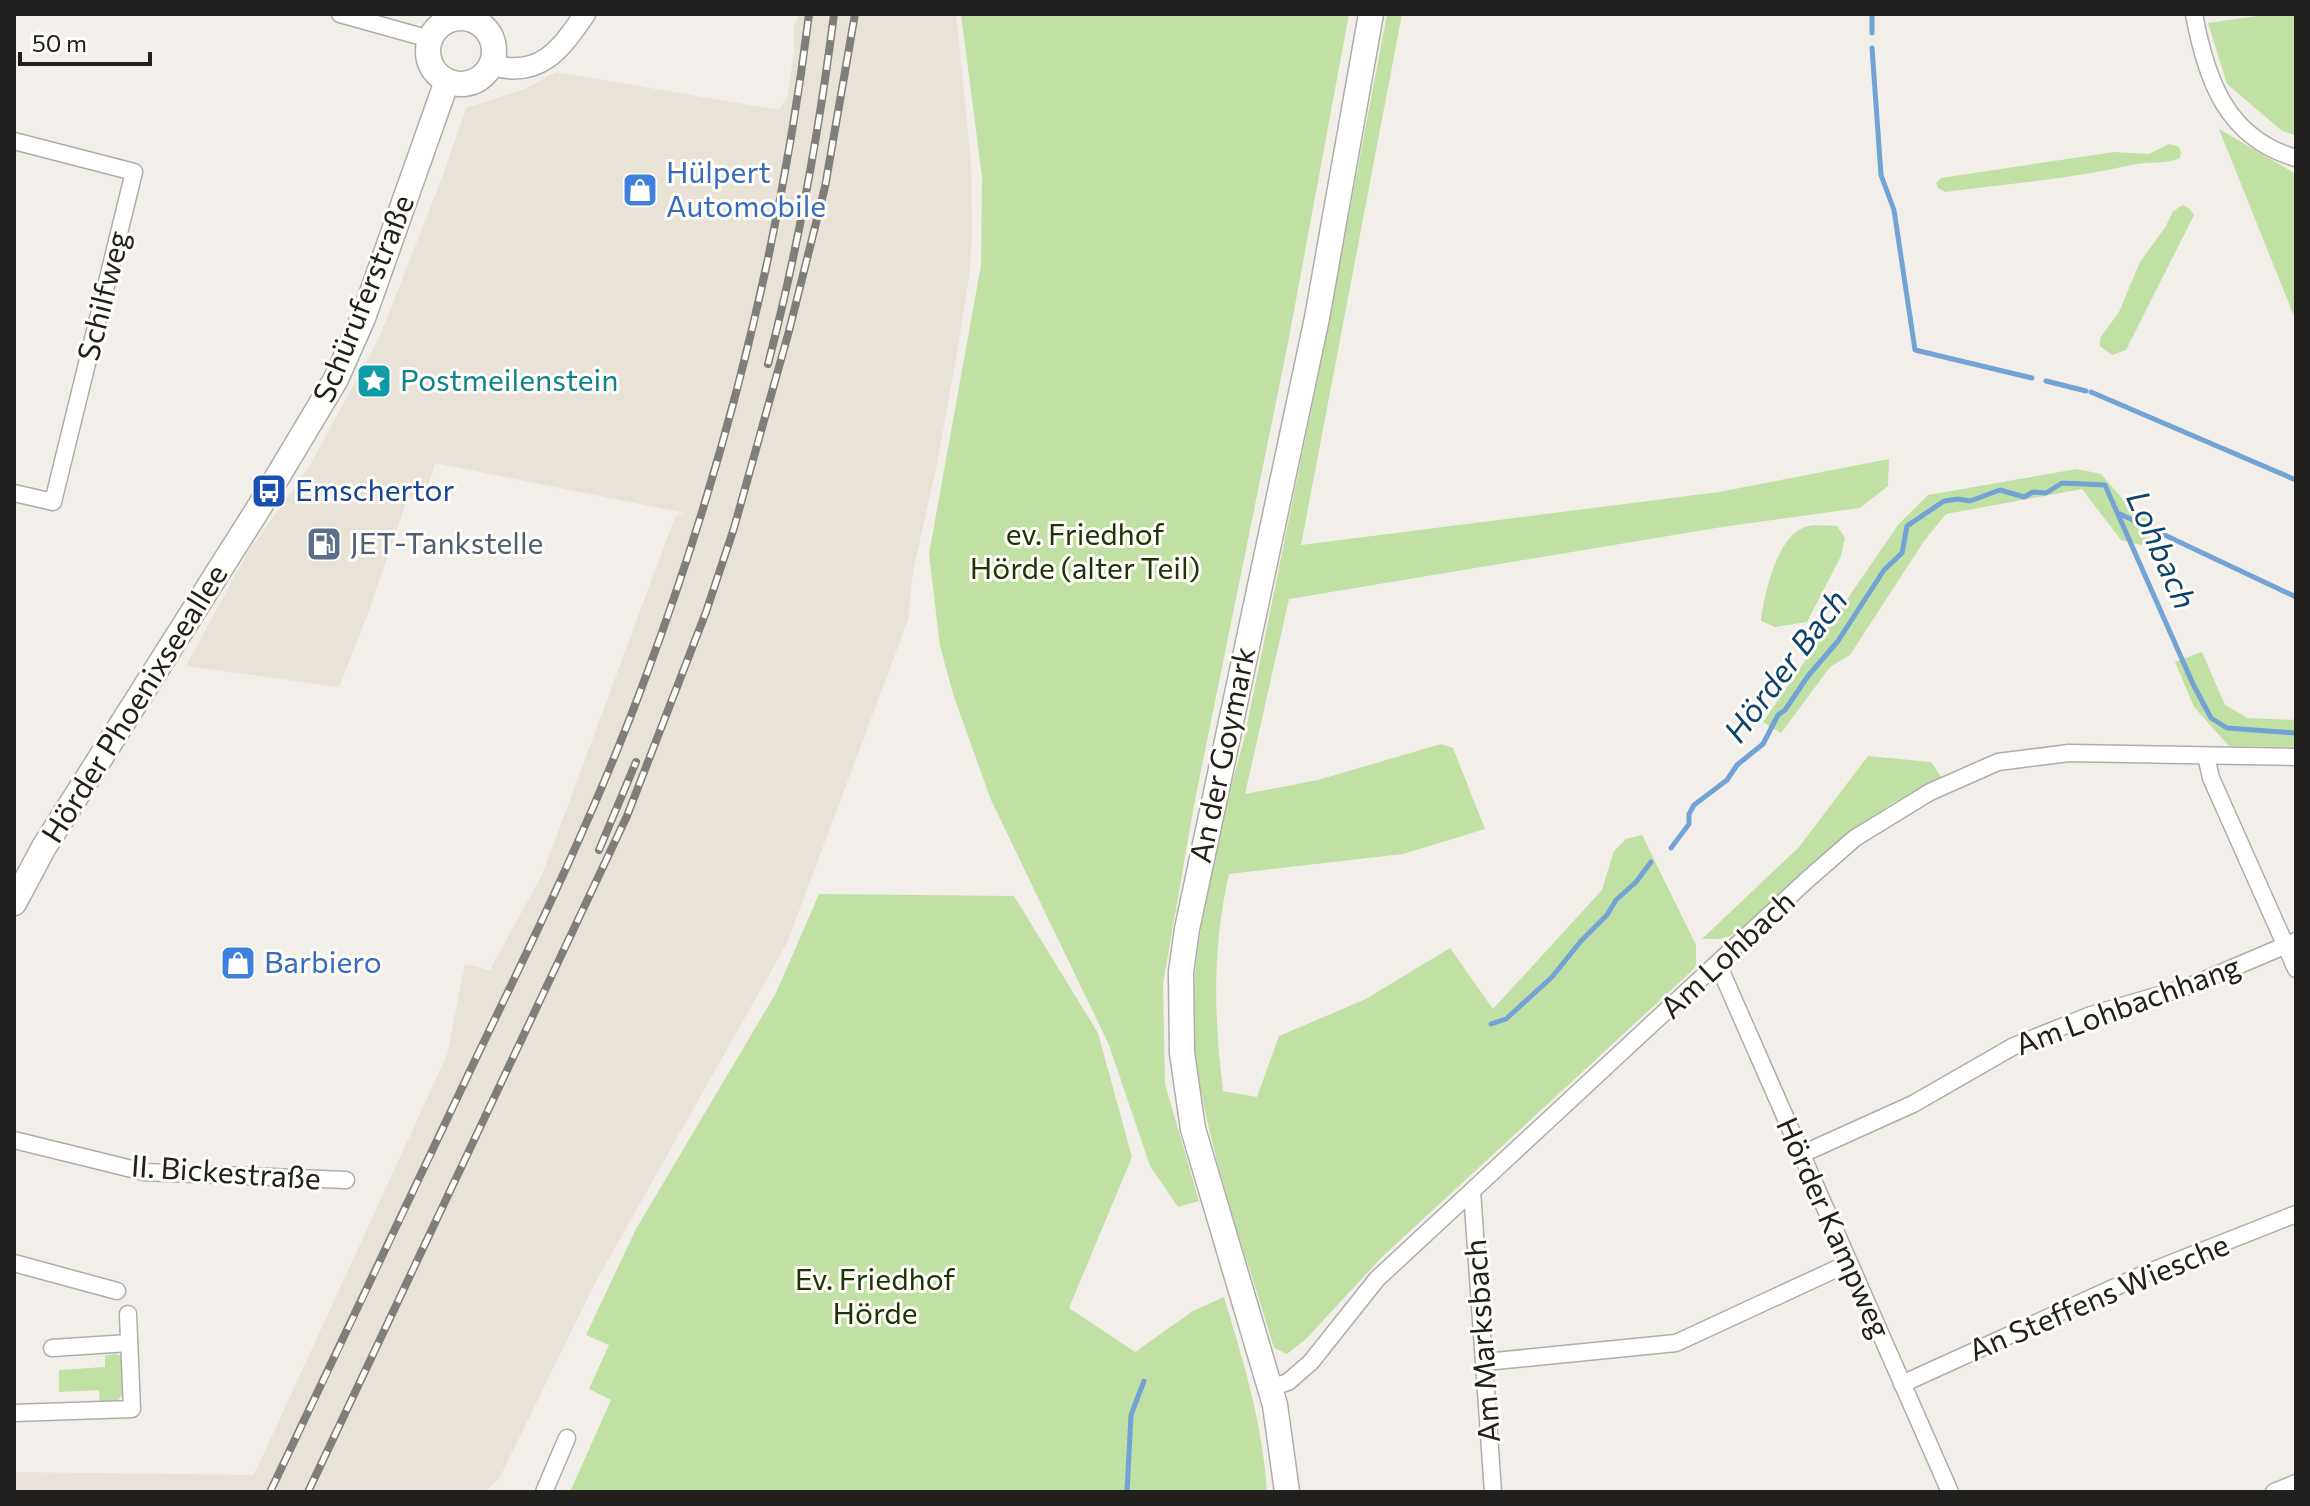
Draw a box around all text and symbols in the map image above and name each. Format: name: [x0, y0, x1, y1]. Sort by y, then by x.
scale bar: [20, 16, 150, 66]
text: 50 m: [32, 28, 87, 57]
place label: Hülpert Automobile: [666, 152, 826, 223]
shop icon: Hülpert Automobile: [621, 171, 659, 209]
street label: Schüruferstraße: [303, 189, 420, 407]
street label: Schilfweg: [68, 227, 136, 364]
place label: Postmeilenstein: [400, 360, 619, 397]
place icon: Postmeilenstein: [355, 362, 393, 400]
place label: Emschertor: [295, 470, 454, 507]
bus stop icon: Emschertor: [250, 472, 288, 510]
water label: Lohbach: [2119, 484, 2207, 615]
park label: ev. Friedhof Hörde (alter Teil): [970, 514, 1200, 585]
place label: JET-Tankstelle: [350, 523, 543, 560]
fuel station icon: JET-Tankstelle: [305, 525, 343, 563]
street label: Hörder Phoenixseeallee: [32, 557, 234, 849]
water label: Hörder Bach: [1714, 580, 1855, 749]
street label: An der Goymark: [1180, 643, 1261, 866]
street label: Am Lohbach: [1651, 882, 1801, 1025]
place label: Barbiero: [264, 942, 382, 979]
shop icon: Barbiero: [219, 944, 257, 982]
street label: Am Lohbachhang: [2010, 946, 2245, 1062]
street label: Hörder Kampweg: [1770, 1111, 1901, 1343]
street label: II. Bickestraße: [130, 1145, 322, 1196]
street label: An Steffens Wiesche: [1962, 1224, 2234, 1367]
street label: Am Marksbach: [1455, 1238, 1506, 1444]
park label: Ev. Friedhof Hörde: [795, 1259, 955, 1330]

